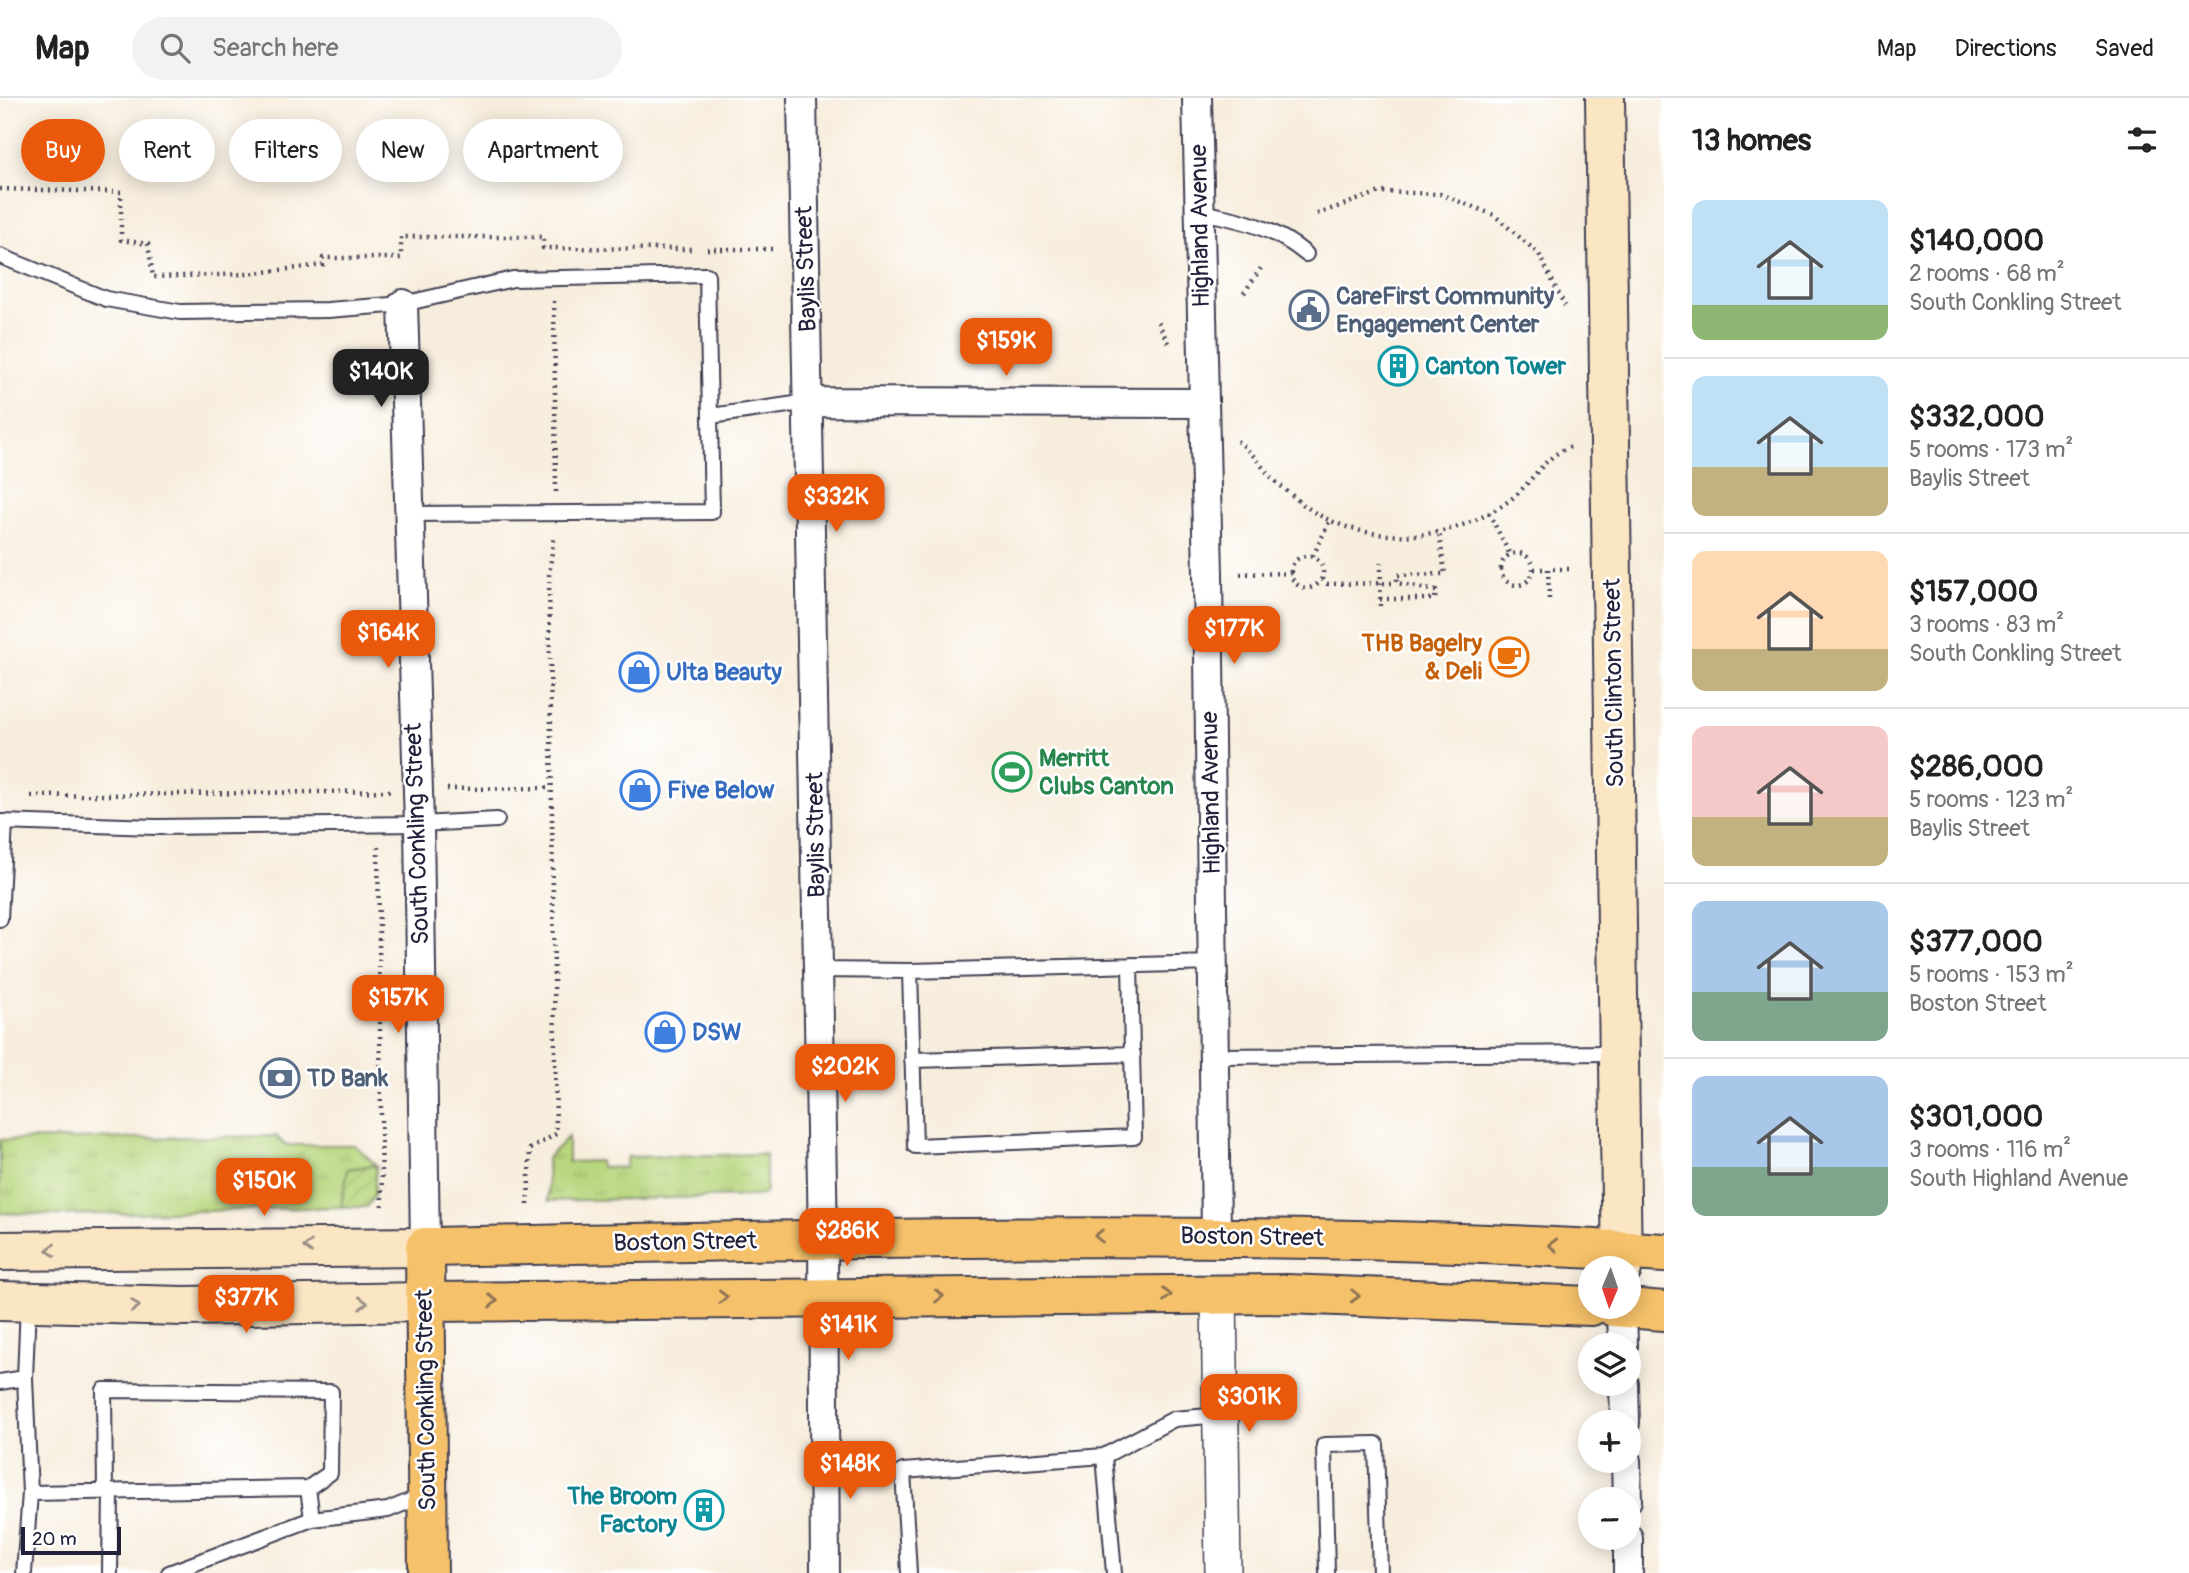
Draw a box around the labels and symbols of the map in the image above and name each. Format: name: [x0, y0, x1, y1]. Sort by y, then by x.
street label: Highland Avenue: [1184, 144, 1216, 308]
street label: Baylis Street: [789, 205, 823, 332]
place label: CareFirst Community Engagement Center: [1336, 282, 1555, 339]
public building icon: CareFirst Community Engagement Center: [1288, 289, 1330, 331]
pin: $159K: [957, 318, 1055, 378]
building icon: Canton Tower: [1377, 345, 1419, 387]
pin: $140K: [332, 350, 430, 409]
place label: Canton Tower: [1425, 352, 1567, 381]
pin: $332K: [787, 474, 885, 534]
street label: South Clinton Street: [1598, 578, 1630, 788]
pin: $177K: [1185, 606, 1283, 666]
pin: $164K: [339, 610, 437, 670]
place label: THB Bagelry & Deli: [1361, 629, 1483, 686]
cafe icon: THB Bagelry & Deli: [1488, 636, 1530, 678]
shop icon: Ulta Beauty: [618, 651, 660, 693]
place label: Ulta Beauty: [666, 658, 782, 687]
street label: Highland Avenue: [1195, 711, 1227, 875]
street label: South Conkling Street: [399, 722, 435, 945]
place label: Merritt Clubs Canton: [1039, 744, 1174, 801]
sports icon: Merritt Clubs Canton: [991, 751, 1033, 793]
shop icon: Five Below: [619, 769, 661, 811]
street label: Baylis Street: [800, 771, 832, 898]
place label: Five Below: [667, 776, 775, 805]
pin: $157K: [349, 976, 447, 1035]
shop icon: DSW: [644, 1011, 686, 1053]
place label: DSW: [692, 1018, 742, 1047]
pin: $202K: [796, 1044, 894, 1104]
bank icon: TD Bank: [259, 1057, 301, 1099]
place label: TD Bank: [306, 1064, 389, 1093]
pin: $150K: [215, 1158, 313, 1218]
pin: $286K: [798, 1208, 896, 1268]
street label: Boston Street: [1180, 1221, 1324, 1253]
street label: Boston Street: [613, 1226, 757, 1258]
one-way arrow: [1093, 1228, 1104, 1244]
one-way arrow: [1548, 1238, 1559, 1253]
one-way arrow: [302, 1239, 313, 1254]
one-way arrow: [46, 1242, 56, 1258]
north arrow: [1578, 1256, 1642, 1320]
pin: $377K: [197, 1276, 295, 1335]
one-way arrow: [1162, 1287, 1173, 1303]
one-way arrow: [935, 1288, 945, 1304]
street label: South Conkling Street: [410, 1289, 442, 1511]
one-way arrow: [719, 1289, 729, 1305]
one-way arrow: [1350, 1289, 1361, 1304]
one-way arrow: [488, 1293, 499, 1309]
one-way arrow: [357, 1296, 368, 1311]
one-way arrow: [130, 1298, 141, 1313]
pin: $141K: [799, 1302, 897, 1362]
pin: $301K: [1200, 1374, 1298, 1434]
pin: $148K: [801, 1442, 899, 1501]
place label: The Broom Factory: [566, 1482, 678, 1539]
building icon: The Broom Factory: [683, 1489, 725, 1531]
scale bar: [21, 1524, 121, 1556]

